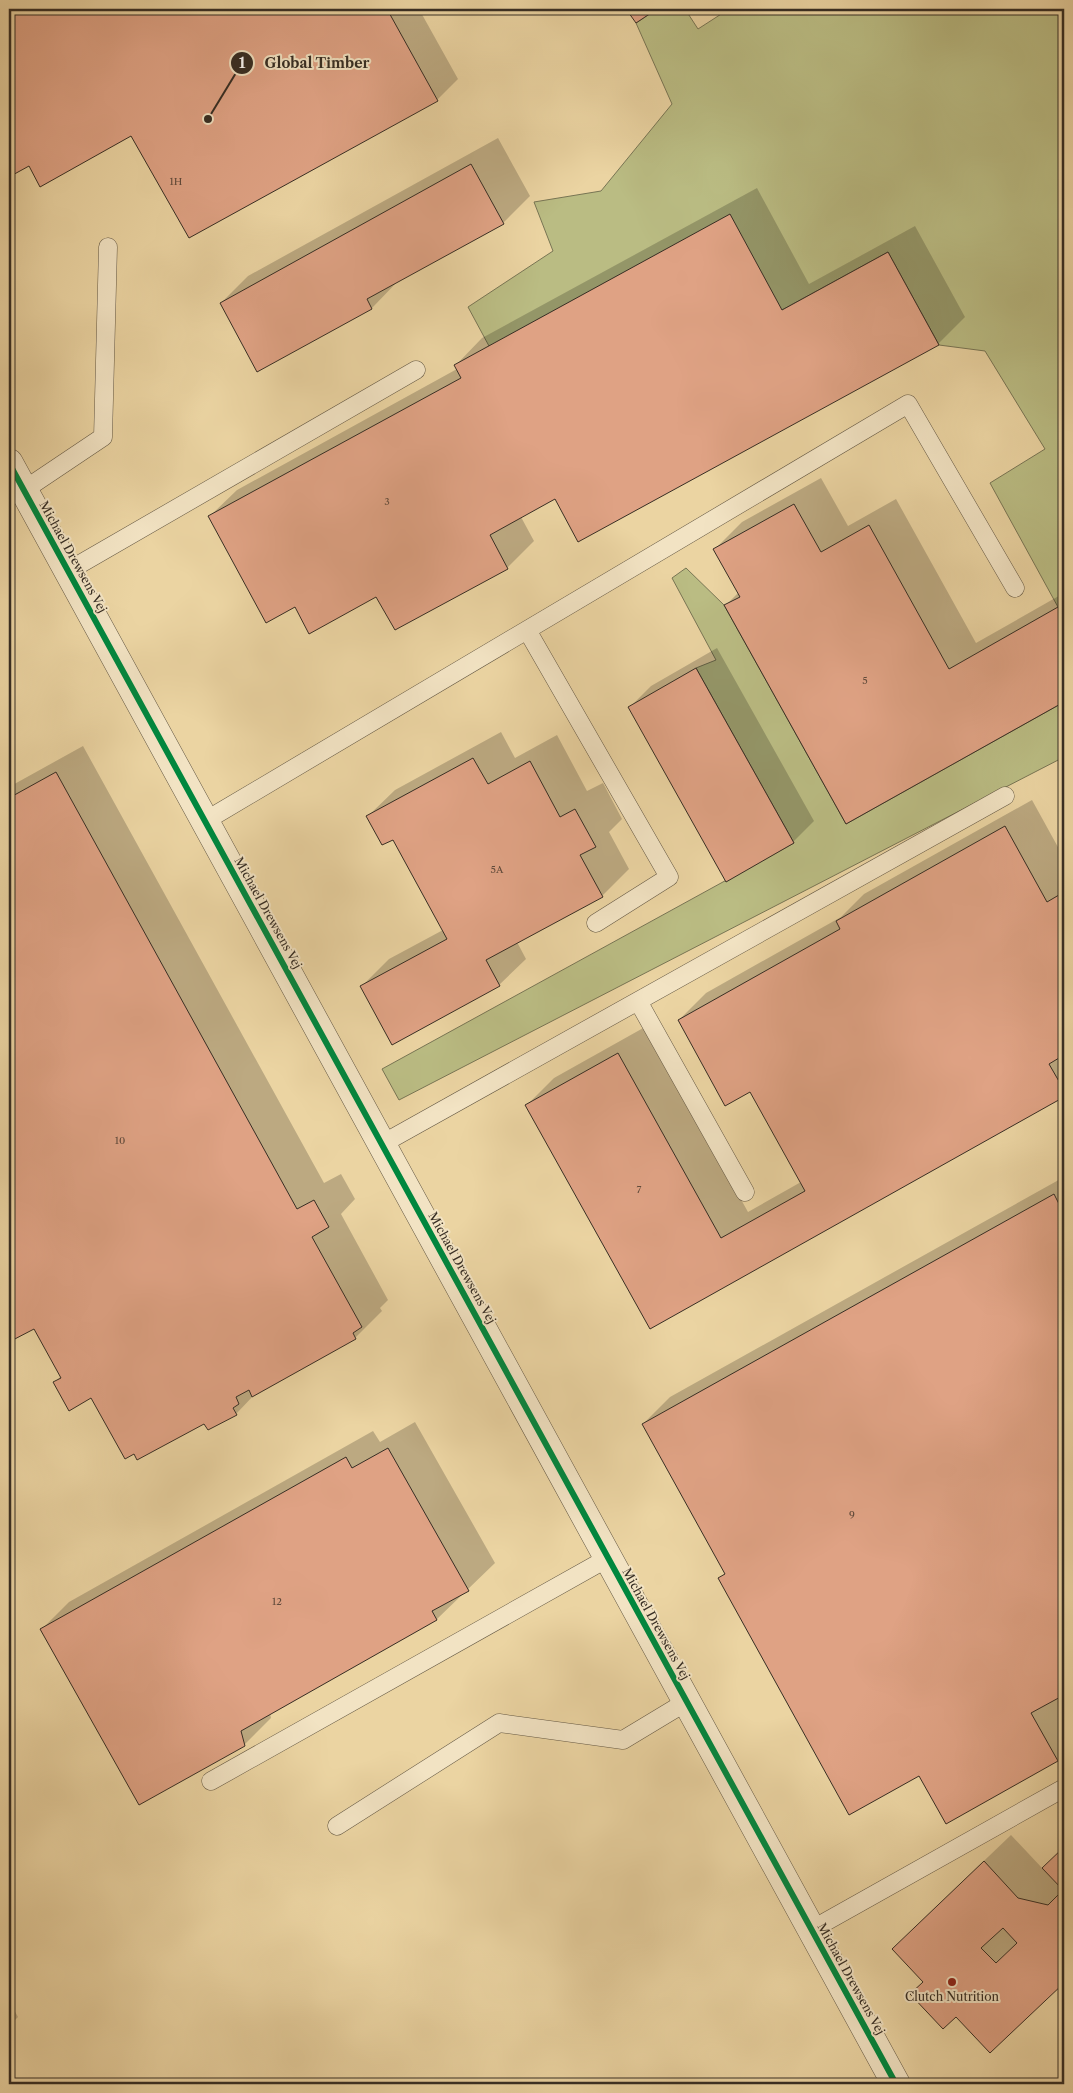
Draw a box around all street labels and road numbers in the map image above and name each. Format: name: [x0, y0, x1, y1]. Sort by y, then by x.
street label: Michael Drewsens Vej: [36, 498, 110, 615]
street label: Michael Drewsens Vej: [231, 854, 305, 971]
street label: Michael Drewsens Vej: [425, 1209, 499, 1326]
street label: Michael Drewsens Vej: [619, 1565, 693, 1682]
street label: Michael Drewsens Vej: [814, 1920, 888, 2037]

